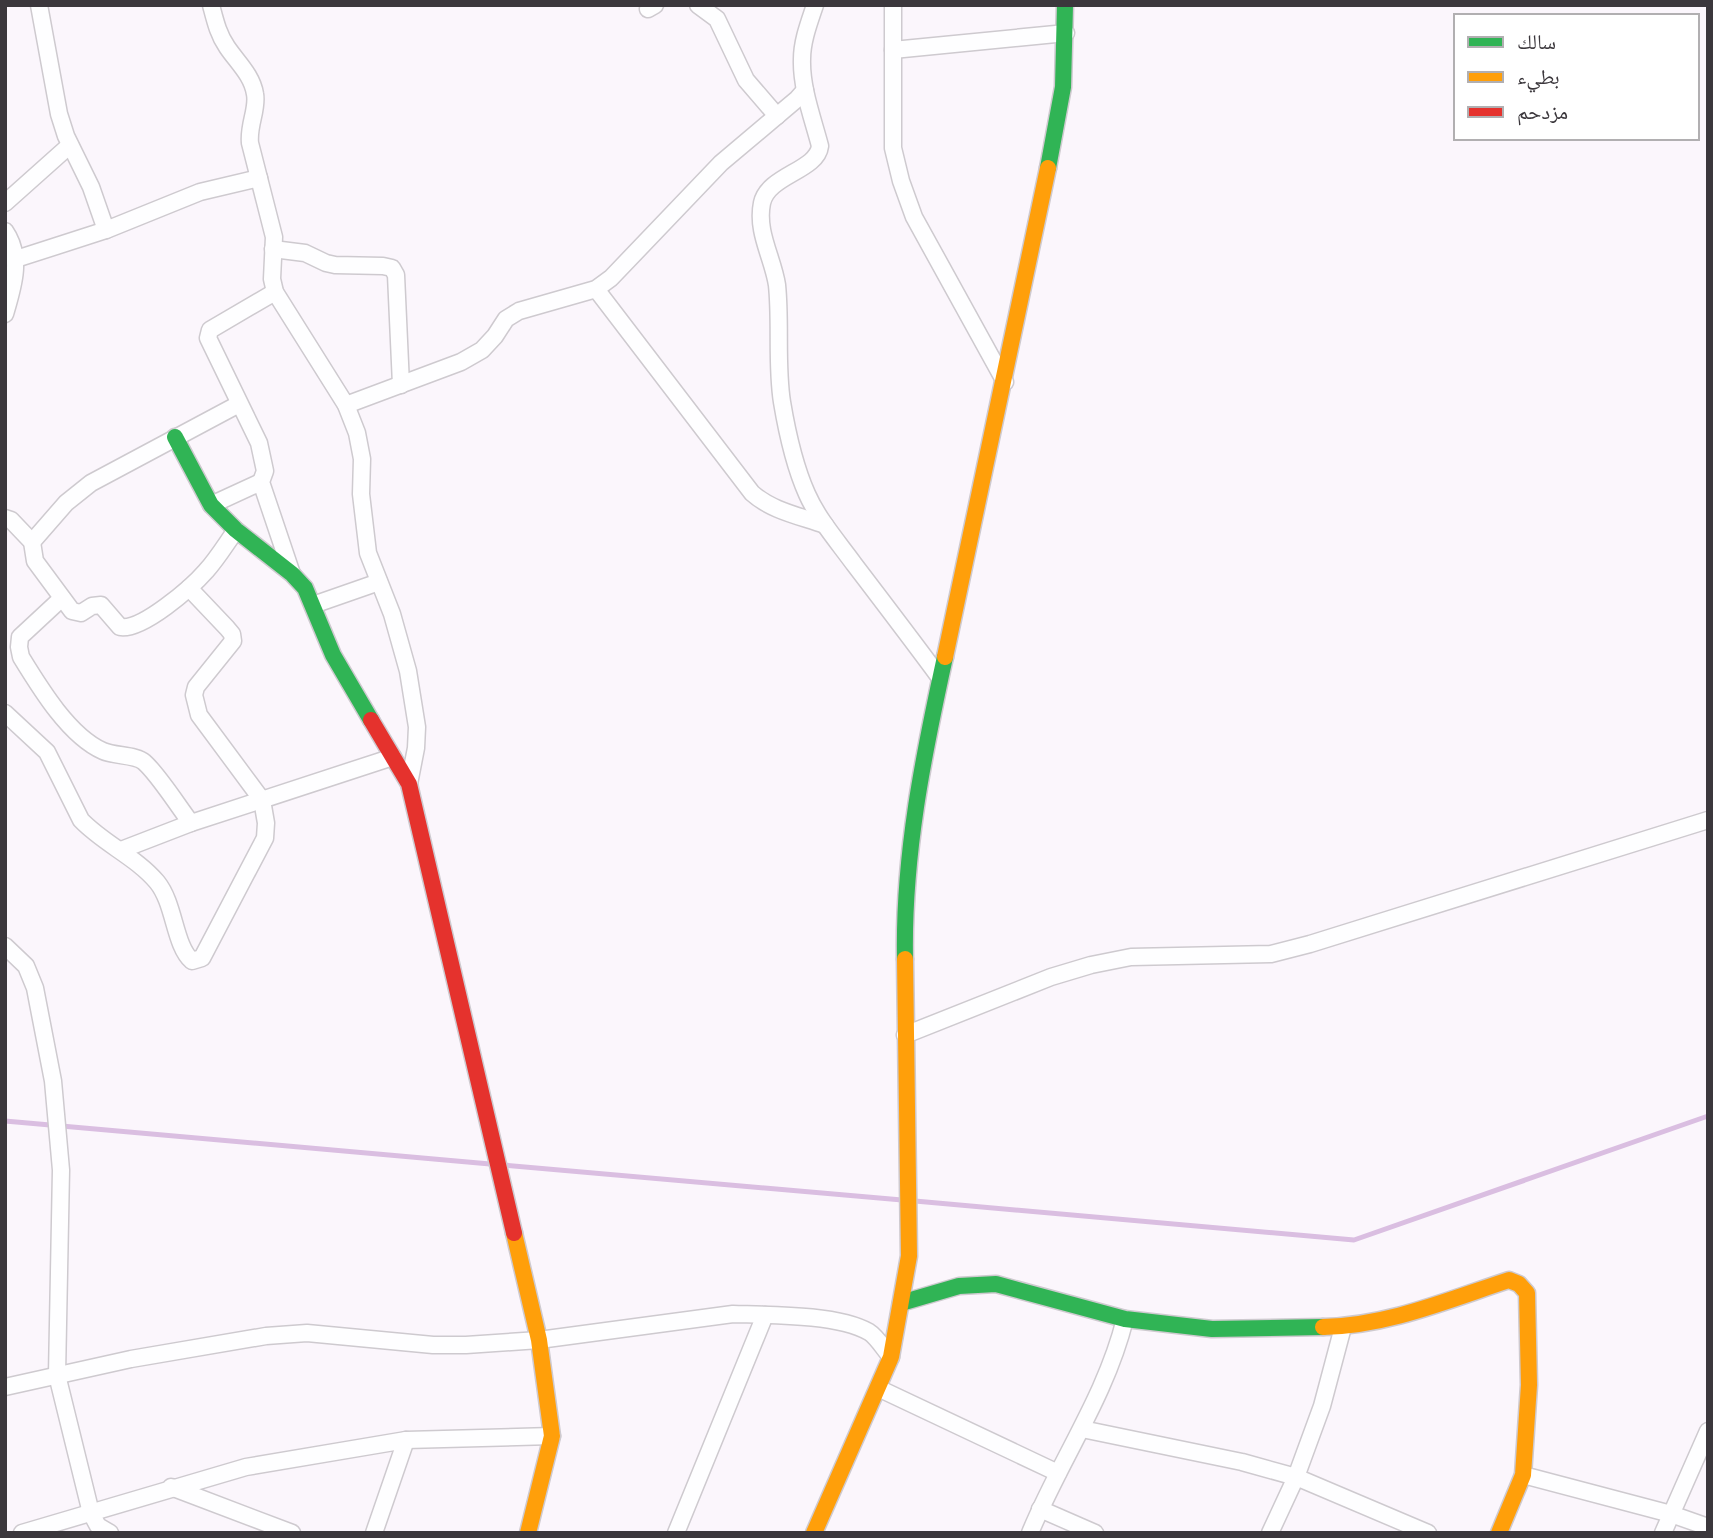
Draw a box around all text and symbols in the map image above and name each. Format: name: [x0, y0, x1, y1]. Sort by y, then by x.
legend: [1454, 14, 1699, 140]
text: سالك: [1517, 28, 1556, 53]
text: بطيء: [1517, 63, 1560, 93]
text: مزدحم: [1517, 98, 1568, 126]

